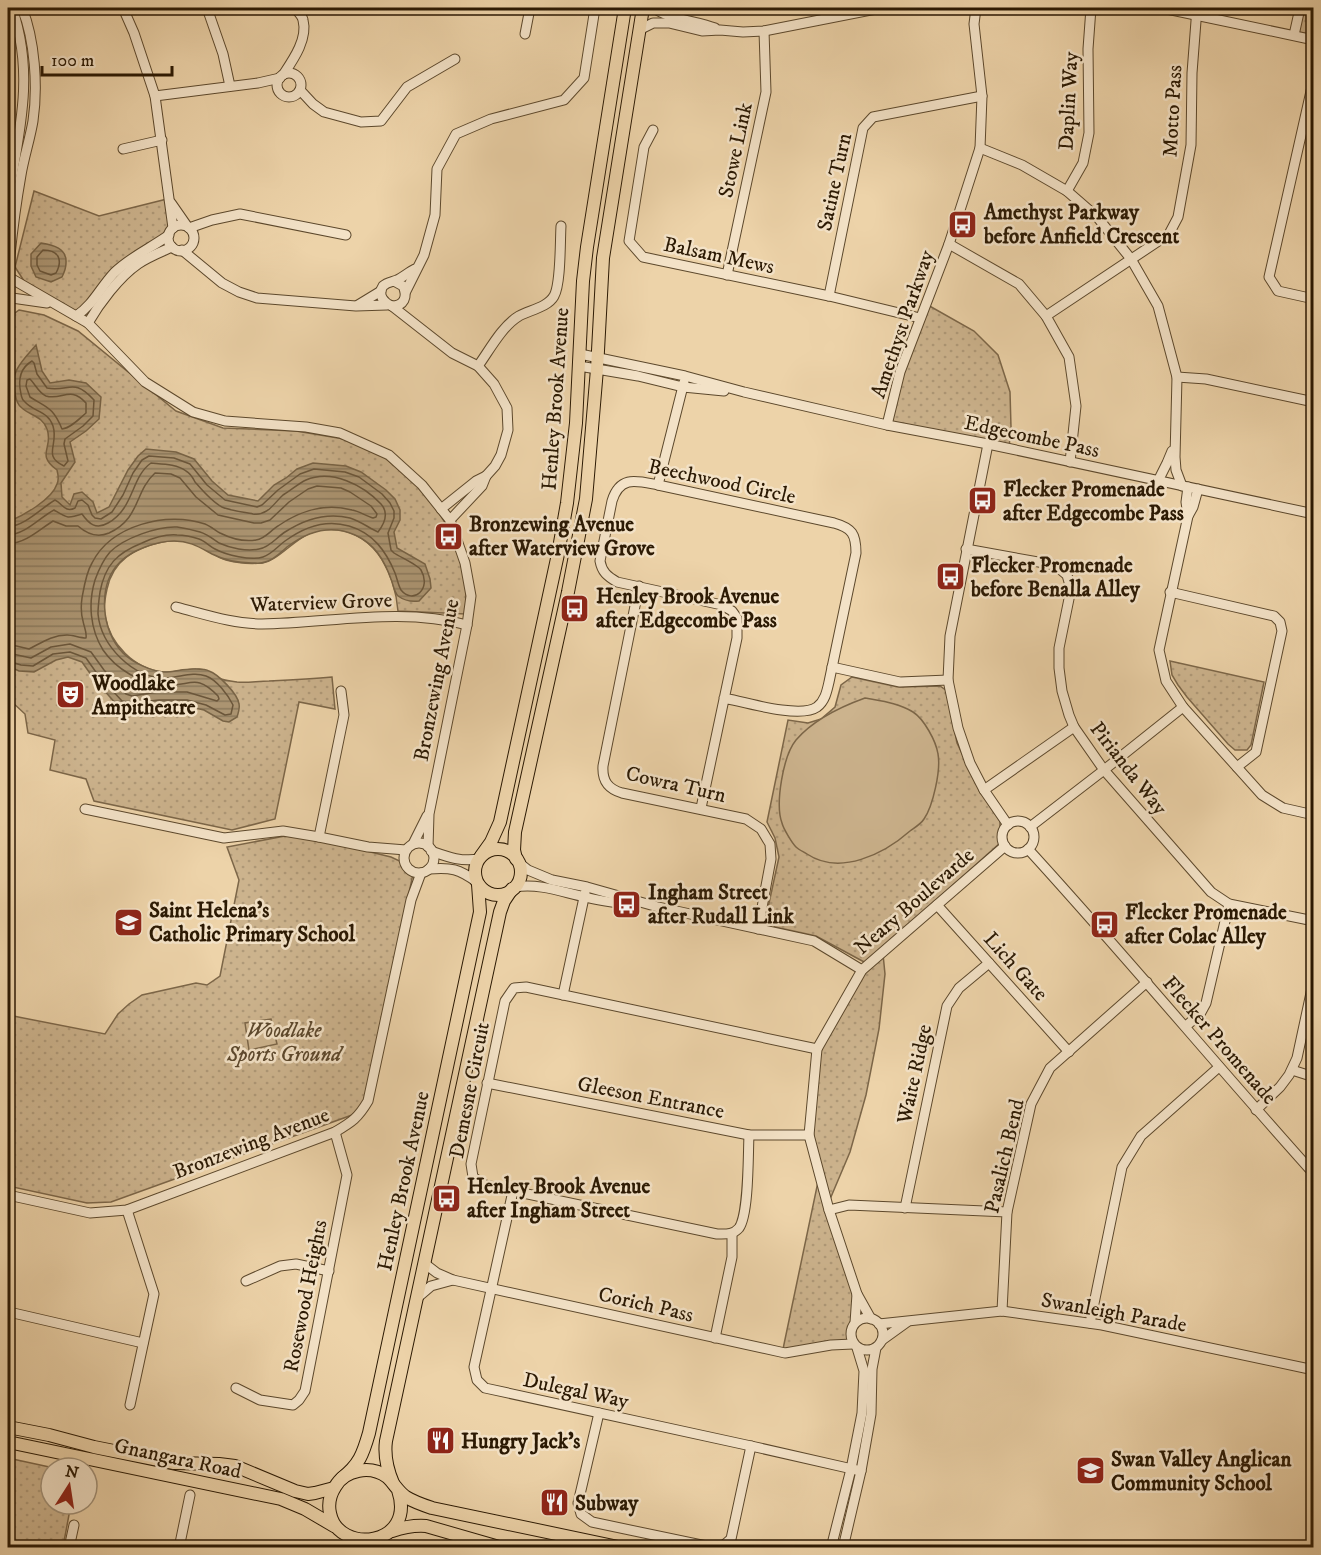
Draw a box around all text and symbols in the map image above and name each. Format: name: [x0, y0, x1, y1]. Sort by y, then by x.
scale bar: [42, 39, 172, 77]
text: 100 m: [51, 50, 94, 72]
street label: Daplin Way: [1053, 50, 1085, 151]
street label: Motto Pass: [1158, 64, 1188, 158]
street label: Stowe Link: [713, 100, 759, 200]
street label: Satine Turn: [812, 131, 858, 234]
place label: Amethyst Parkway before Anfield Crescent: [983, 200, 1179, 250]
bus stop icon: Amethyst Parkway before Anfield Crescent: [947, 208, 979, 240]
street label: Balsam Mews: [661, 232, 777, 280]
street label: Amethyst Parkway: [865, 246, 941, 402]
street label: Henley Brook Avenue: [537, 306, 575, 491]
street label: Edgecombe Pass: [962, 410, 1102, 464]
street label: Beechwood Circle: [646, 454, 798, 510]
place label: Flecker Promenade after Edgecombe Pass: [1003, 477, 1184, 527]
bus stop icon: Flecker Promenade after Edgecombe Pass: [966, 485, 998, 517]
place label: Bronzewing Avenue after Waterview Grove: [469, 512, 655, 562]
bus stop icon: Bronzewing Avenue after Waterview Grove: [432, 520, 464, 552]
place label: Flecker Promenade before Benalla Alley: [970, 553, 1141, 603]
bus stop icon: Flecker Promenade before Benalla Alley: [934, 561, 966, 593]
place label: Henley Brook Avenue after Edgecombe Pass: [596, 584, 779, 634]
street label: Waterview Grove: [248, 588, 393, 619]
bus stop icon: Henley Brook Avenue after Edgecombe Pass: [559, 592, 591, 624]
street label: Bronzewing Avenue: [408, 596, 466, 764]
place label: Woodlake Ampitheatre: [91, 671, 196, 721]
theatre icon: Woodlake Ampitheatre: [55, 679, 87, 711]
street label: Pirianda Way: [1084, 717, 1173, 821]
street label: Cowra Turn: [623, 761, 728, 809]
street label: Neary Boulevarde: [849, 842, 980, 961]
place label: Ingham Street after Rudall Link: [648, 880, 794, 930]
bus stop icon: Ingham Street after Rudall Link: [611, 888, 643, 920]
place label: Saint Helena's Catholic Primary School: [149, 898, 356, 948]
place label: Flecker Promenade after Colac Alley: [1125, 900, 1287, 950]
school or university icon: Saint Helena's Catholic Primary School: [112, 906, 144, 938]
bus stop icon: Flecker Promenade after Colac Alley: [1088, 908, 1120, 940]
street label: Lich Gate: [977, 927, 1053, 1007]
street label: Flecker Promenade: [1156, 971, 1282, 1110]
park label: Woodlake Sports Ground: [226, 1018, 344, 1068]
street label: Demesne Circuit: [444, 1020, 496, 1160]
street label: Waite Ridge: [892, 1022, 938, 1127]
street label: Gleeson Entrance: [575, 1071, 727, 1125]
street label: Henley Brook Avenue: [372, 1089, 436, 1274]
street label: Pasalich Bend: [979, 1096, 1031, 1216]
street label: Bronzewing Avenue: [170, 1102, 333, 1186]
place label: Henley Brook Avenue after Ingham Street: [467, 1174, 650, 1224]
bus stop icon: Henley Brook Avenue after Ingham Street: [430, 1182, 462, 1214]
street label: Rosewood Heights: [278, 1218, 334, 1375]
street label: Corich Pass: [596, 1281, 696, 1329]
street label: Swanleigh Parade: [1039, 1287, 1189, 1339]
street label: Dulegal Way: [521, 1367, 632, 1415]
restaurant icon: Hungry Jack's: [424, 1425, 456, 1457]
place label: Hungry Jack's: [461, 1429, 580, 1455]
street label: Gnangara Road: [112, 1433, 244, 1485]
place label: Swan Valley Anglican Community School: [1111, 1447, 1293, 1497]
school or university icon: Swan Valley Anglican Community School: [1074, 1455, 1106, 1487]
north arrow: [39, 1456, 99, 1516]
text: N: [63, 1461, 80, 1483]
restaurant icon: Subway: [538, 1487, 570, 1519]
place label: Subway: [575, 1491, 639, 1517]

